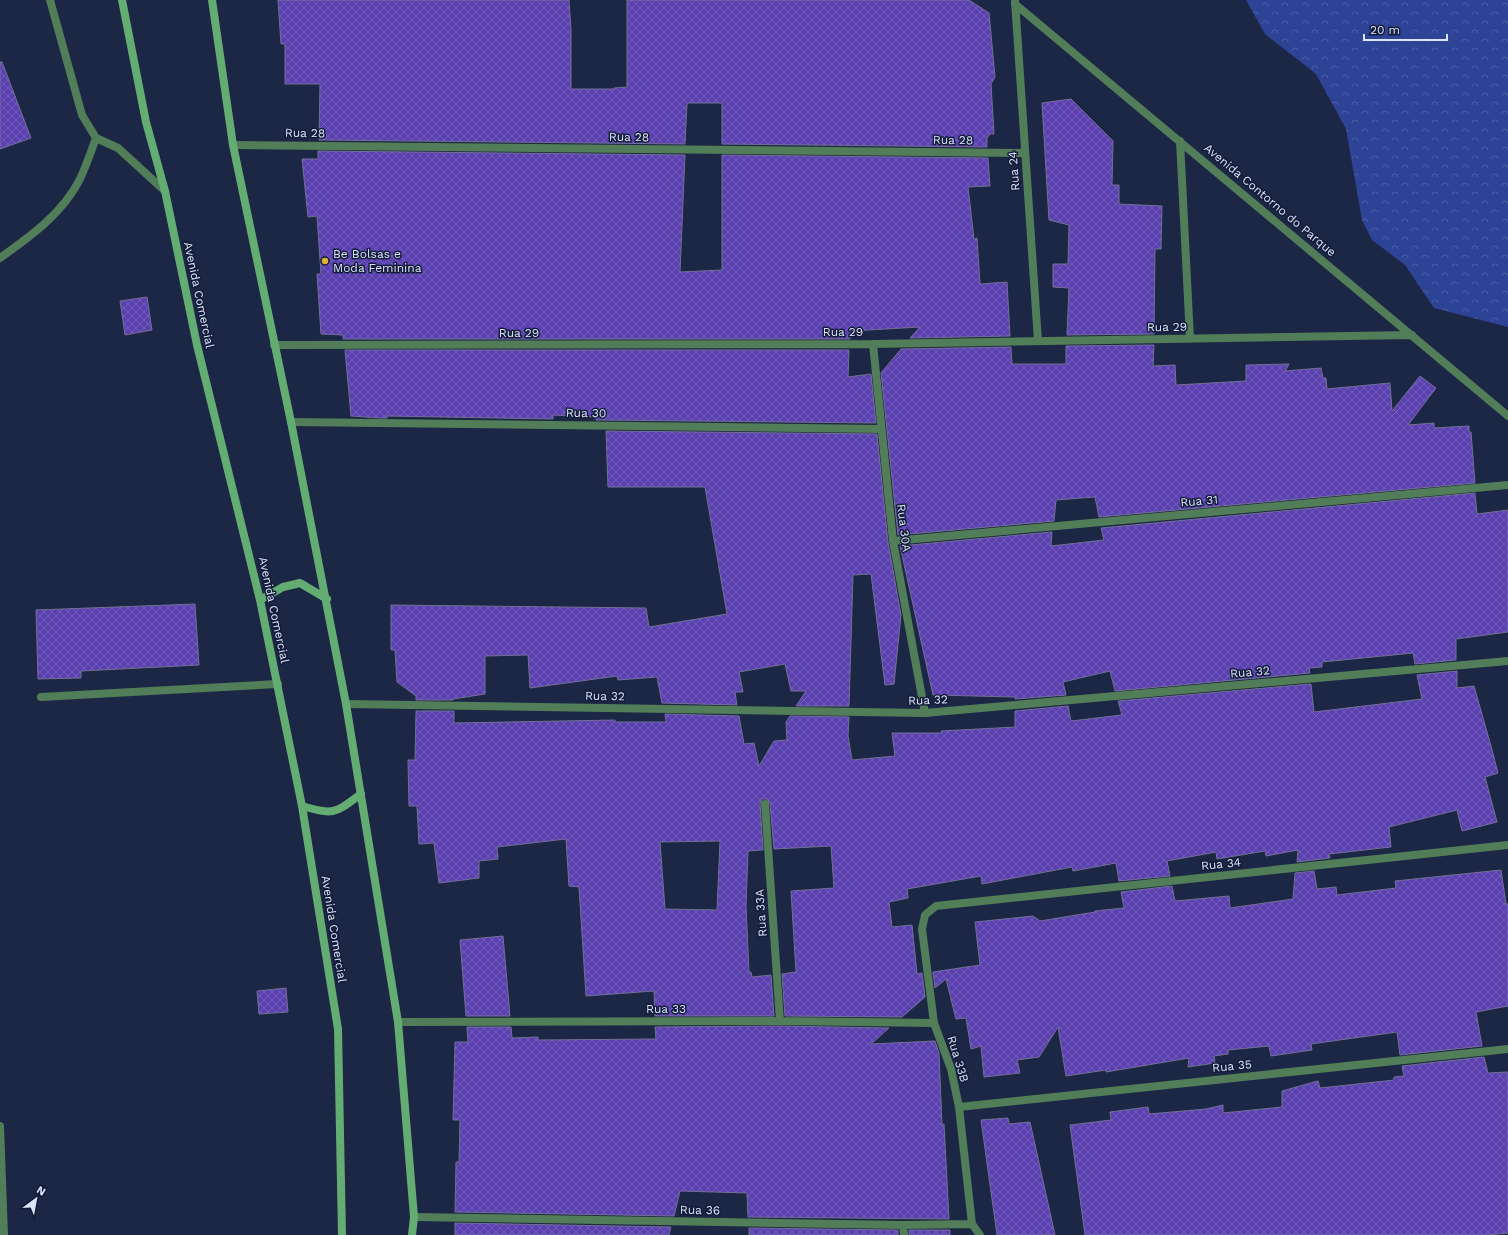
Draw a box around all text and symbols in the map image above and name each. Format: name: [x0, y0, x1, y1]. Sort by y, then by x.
scale bar: [1364, 16, 1447, 42]
text: 20 m: [1370, 23, 1400, 37]
street label: Rua 28: [285, 126, 325, 140]
street label: Rua 28: [609, 130, 649, 144]
street label: Rua 28: [933, 133, 973, 147]
street label: Avenida Contorno do Parque: [1201, 141, 1339, 259]
street label: Rua 24: [1006, 151, 1022, 191]
street label: Avenida Comercial: [181, 241, 217, 350]
place label: Be Bolsas e Moda Feminina: [333, 247, 422, 275]
marker: Be Bolsas e Moda Feminina: [320, 256, 330, 266]
street label: Rua 29: [1147, 320, 1187, 334]
street label: Rua 29: [823, 325, 863, 339]
street label: Rua 29: [499, 326, 539, 340]
street label: Rua 30: [566, 406, 606, 420]
street label: Rua 31: [1180, 492, 1218, 510]
street label: Rua 30A: [894, 503, 914, 553]
street label: Avenida Comercial: [256, 556, 292, 665]
street label: Rua 32: [1230, 663, 1270, 681]
street label: Rua 32: [585, 689, 625, 703]
street label: Rua 32: [908, 692, 948, 708]
street label: Rua 34: [1200, 855, 1242, 873]
street label: Avenida Comercial: [319, 874, 349, 984]
street label: Rua 33A: [752, 889, 770, 937]
street label: Rua 33: [646, 1002, 686, 1016]
street label: Rua 33B: [944, 1034, 972, 1084]
street label: Rua 35: [1211, 1057, 1253, 1075]
north arrow: [16, 1179, 56, 1219]
text: N: [34, 1183, 48, 1199]
street label: Rua 36: [680, 1203, 720, 1217]

